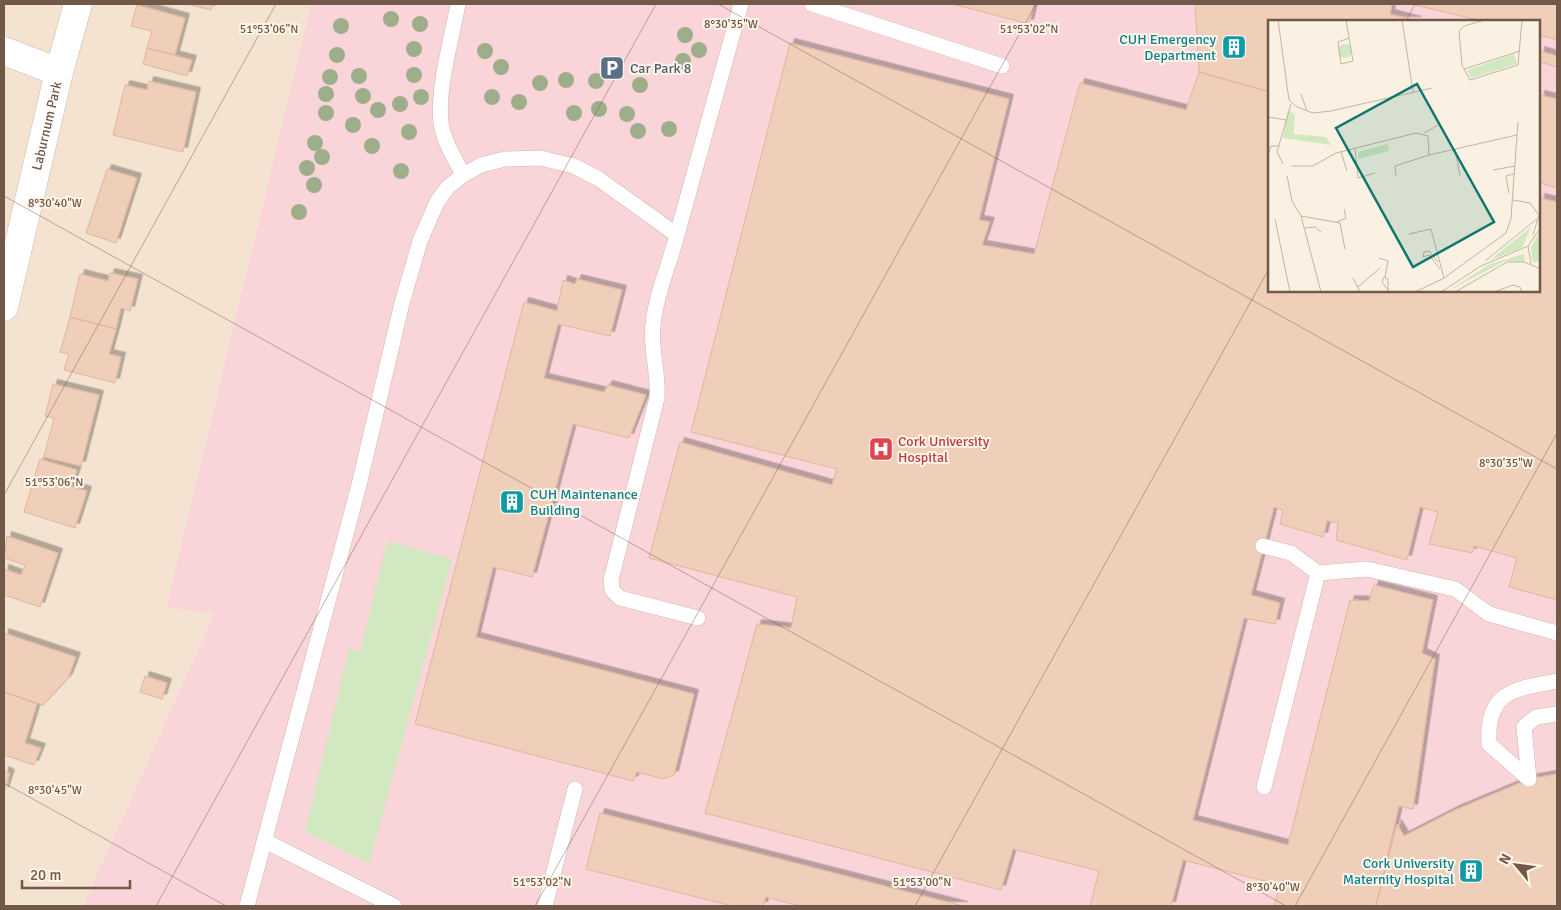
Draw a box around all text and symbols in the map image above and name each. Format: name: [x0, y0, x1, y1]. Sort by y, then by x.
text: 8°30'35"W: [704, 17, 758, 32]
inset map: [1268, 20, 1541, 292]
text: 51°53'06"N: [240, 22, 298, 37]
text: 51°53'02"N: [1000, 22, 1058, 37]
place label: CUH Emergency Department: [1119, 31, 1216, 64]
building icon: CUH Emergency Department: [1221, 34, 1247, 60]
parking icon: Car Park 8: [599, 55, 625, 81]
place label: Car Park 8: [630, 60, 691, 77]
street label: Laburnum Park: [28, 80, 66, 172]
text: 8°30'40"W: [28, 196, 82, 211]
place label: Cork University Hospital: [898, 433, 990, 466]
hospital icon: Cork University Hospital: [868, 436, 894, 462]
text: 8°30'35"W: [1479, 456, 1533, 471]
text: 51°53'06"N: [25, 475, 83, 490]
place label: CUH Maintenance Building: [530, 486, 638, 519]
building icon: CUH Maintenance Building: [499, 489, 525, 515]
text: 8°30'45"W: [28, 783, 82, 798]
north arrow: [1491, 840, 1541, 890]
text: N: [1495, 851, 1515, 867]
place label: Cork University Maternity Hospital: [1343, 855, 1454, 888]
scale bar: [22, 858, 130, 890]
building icon: Cork University Maternity Hospital: [1458, 858, 1484, 884]
text: 20 m: [30, 866, 61, 884]
text: 51°53'02"N: [513, 875, 571, 890]
text: 51°53'00"N: [893, 875, 951, 890]
text: 8°30'40"W: [1246, 880, 1300, 895]

